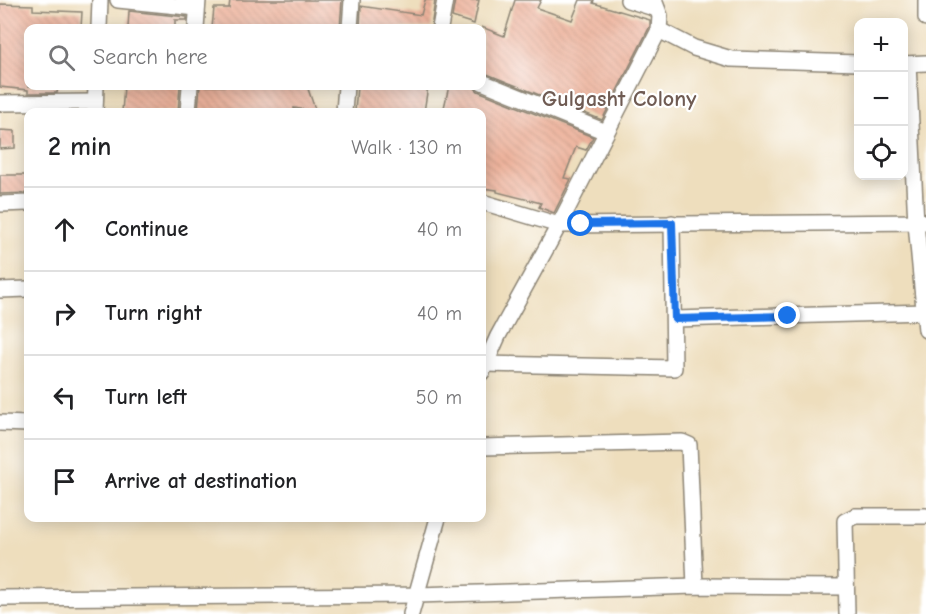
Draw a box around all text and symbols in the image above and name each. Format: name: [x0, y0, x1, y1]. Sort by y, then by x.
map controls: [854, 18, 908, 180]
button: +: [854, 18, 908, 72]
search box: [24, 24, 486, 90]
icon: search: [45, 41, 78, 74]
text: Search here: [93, 44, 208, 70]
button: −: [854, 72, 908, 126]
district label: Gulgasht Colony: [542, 86, 697, 112]
button: locate: [854, 126, 908, 180]
text: 2 min: [48, 132, 111, 162]
text: Walk · 130 m: [351, 136, 462, 159]
route start: [567, 210, 593, 236]
icon: ahead: [48, 213, 81, 246]
text: Continue: [105, 216, 188, 242]
text: 40 m: [417, 218, 462, 241]
icon: right: [48, 297, 81, 330]
text: Turn right: [105, 300, 202, 326]
text: 40 m: [417, 302, 462, 325]
route end: [774, 302, 800, 328]
icon: left: [48, 381, 81, 414]
text: Turn left: [105, 384, 187, 410]
text: 50 m: [416, 386, 462, 409]
icon: arrive: [48, 465, 81, 498]
text: Arrive at destination: [105, 468, 297, 494]

